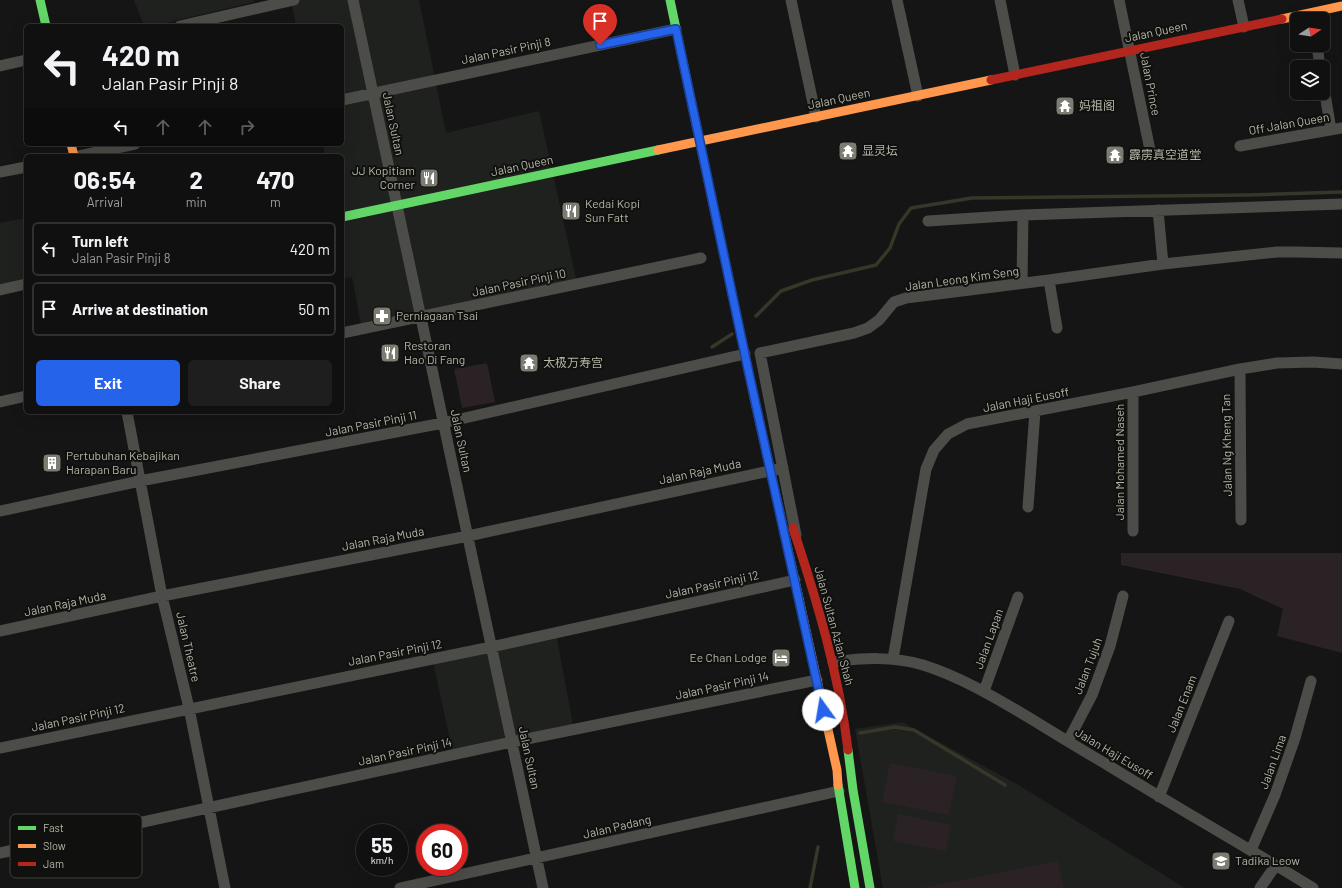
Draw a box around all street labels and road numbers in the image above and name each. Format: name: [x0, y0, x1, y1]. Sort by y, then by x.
street label: Jalan Queen: [1123, 18, 1188, 44]
street label: Jalan Pasir Pinji 8: [460, 34, 552, 66]
street label: Jalan Prince: [1138, 51, 1164, 117]
street label: Jalan Queen: [806, 85, 871, 111]
street label: Jalan Sultan: [380, 91, 407, 157]
street label: Off Jalan Queen: [1247, 109, 1330, 137]
street label: Jalan Queen: [489, 152, 554, 178]
street label: Jalan Leong Kim Seng: [904, 263, 1020, 293]
street label: Jalan Pasir Pinji 10: [471, 265, 567, 299]
street label: Jalan Haji Eusoff: [981, 384, 1070, 414]
street label: Jalan Ng Kheng Tan: [1218, 394, 1234, 496]
street label: Jalan Mohamed Naseh: [1112, 404, 1126, 520]
street label: Jalan Pasir Pinji 11: [324, 407, 418, 439]
street label: Jalan Sultan: [448, 408, 475, 474]
street label: Jalan Raja Muda: [658, 455, 742, 487]
street label: Jalan Raja Muda: [341, 523, 425, 553]
street label: Jalan Sultan Azlan Shah: [812, 565, 858, 687]
street label: Jalan Pasir Pinji 12: [664, 567, 760, 601]
street label: Jalan Raja Muda: [23, 587, 107, 619]
street label: Jalan Lapan: [971, 607, 1005, 671]
street label: Jalan Theatre: [174, 610, 204, 683]
street label: Jalan Tujuh: [1070, 635, 1104, 696]
street label: Jalan Pasir Pinji 12: [347, 636, 443, 668]
street label: Jalan Pasir Pinji 14: [674, 668, 770, 702]
street label: Jalan Enam: [1163, 673, 1199, 734]
street label: Jalan Pasir Pinji 12: [30, 700, 126, 734]
street label: Jalan Sultan: [516, 725, 543, 791]
street label: Jalan Haji Eusoff: [1073, 725, 1156, 782]
street label: Jalan Lima: [1256, 733, 1288, 791]
street label: Jalan Pasir Pinji 14: [357, 734, 453, 768]
street label: Jalan Padang: [581, 811, 652, 841]

